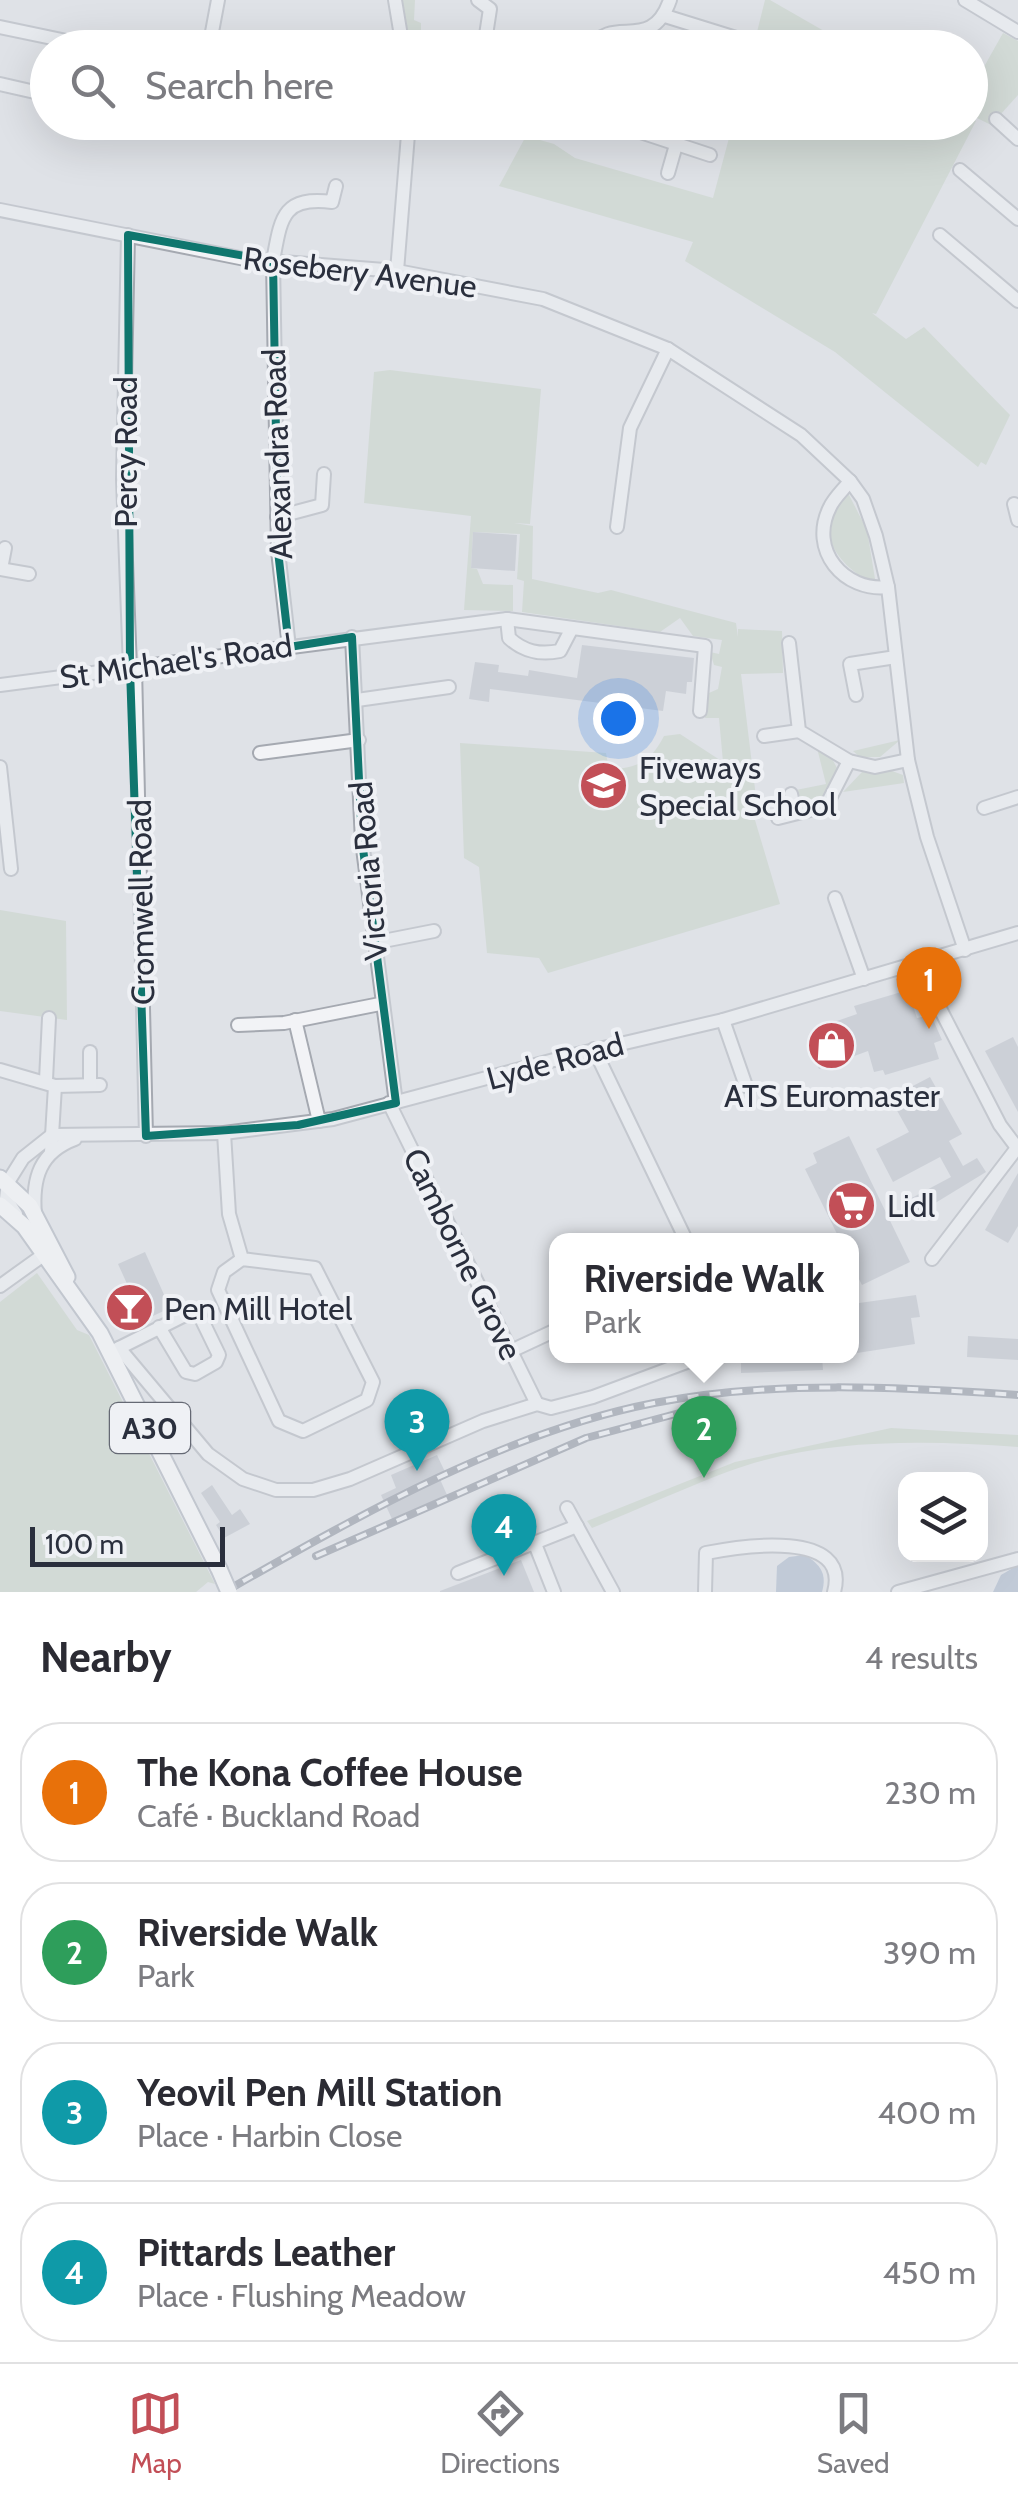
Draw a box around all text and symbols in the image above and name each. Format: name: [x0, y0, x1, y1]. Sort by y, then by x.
search box: [30, 30, 988, 140]
icon: search: [65, 58, 120, 113]
text: Search here: [145, 62, 334, 109]
street label: Rosebery Avenue: [241, 238, 479, 306]
street label: Alexandra Road: [254, 348, 300, 560]
street label: Percy Road: [106, 376, 145, 528]
street label: St Michael's Road: [57, 625, 295, 697]
your location: [593, 693, 644, 744]
place label: Fiveways Special School: [639, 748, 837, 824]
school or university icon: Fiveways Special School: [578, 759, 630, 811]
street label: Victoria Road: [341, 780, 395, 962]
street label: Cromwell Road: [120, 799, 162, 1005]
pin: 1: [896, 946, 962, 1029]
shop icon: ATS Euromaster: [806, 1019, 858, 1071]
street label: Lyde Road: [482, 1024, 628, 1098]
place label: ATS Euromaster: [724, 1076, 941, 1115]
street label: Camborne Grove: [395, 1142, 531, 1366]
supermarket icon: Lidl: [826, 1179, 878, 1231]
place label: Lidl: [887, 1186, 936, 1225]
popup: [549, 1233, 859, 1363]
text: Riverside Walk: [584, 1255, 824, 1302]
bar icon: Pen Mill Hotel: [103, 1282, 155, 1334]
place label: Pen Mill Hotel: [164, 1289, 353, 1328]
text: Park: [584, 1302, 641, 1341]
pin: 3: [384, 1388, 450, 1471]
pin: 2: [672, 1396, 736, 1478]
road number: A30: [110, 1403, 190, 1453]
map controls: [898, 1472, 988, 1562]
button: layers: [898, 1472, 988, 1562]
pin: 4: [472, 1494, 536, 1576]
scale bar: [30, 1522, 225, 1566]
text: 100 m: [45, 1527, 124, 1561]
text: Nearby: [40, 1631, 172, 1683]
text: 4 results: [865, 1638, 978, 1677]
text: The Kona Coffee House: [137, 1749, 523, 1796]
text: 1: [69, 1773, 80, 1812]
text: 230 m: [884, 1773, 976, 1812]
text: Café · Buckland Road: [137, 1796, 420, 1835]
text: Riverside Walk: [137, 1909, 378, 1956]
text: 2: [66, 1933, 83, 1972]
text: 390 m: [883, 1933, 976, 1972]
text: Park: [137, 1956, 195, 1995]
text: Yeovil Pen Mill Station: [137, 2069, 503, 2116]
text: 3: [66, 2093, 83, 2132]
text: 400 m: [878, 2093, 976, 2132]
text: Place · Harbin Close: [137, 2116, 402, 2155]
text: Pittards Leather: [137, 2229, 395, 2276]
text: 4: [65, 2253, 84, 2292]
text: 450 m: [883, 2253, 976, 2292]
text: Place · Flushing Meadow: [137, 2276, 466, 2315]
tab: Map: [128, 2386, 183, 2480]
tab: Directions: [440, 2386, 560, 2480]
tab: Saved: [817, 2386, 890, 2480]

